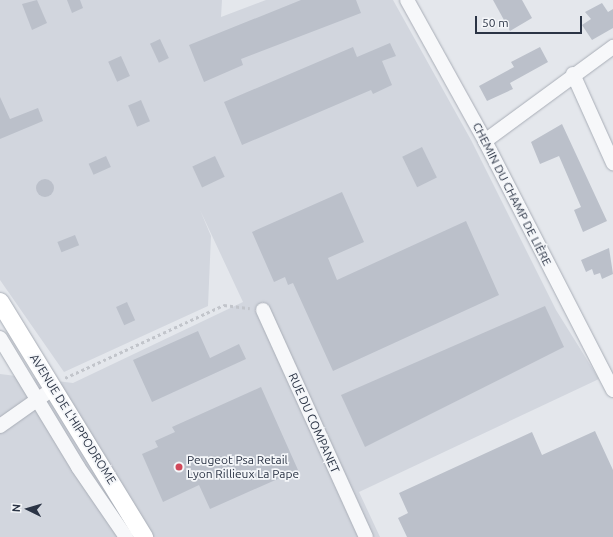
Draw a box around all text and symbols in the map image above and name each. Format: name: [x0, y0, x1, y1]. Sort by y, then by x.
scale bar: [477, 8, 584, 34]
text: 50 m: [482, 16, 509, 29]
street label: CHEMIN DU CHAMP DE LIÈRE: [470, 120, 554, 268]
street label: AVENUE DE L'HIPPODROME: [27, 351, 119, 487]
street label: RUE DU COMPANET: [285, 371, 343, 475]
place label: Peugeot Psa Retail Lyon Rillieux La Pape: [187, 453, 299, 481]
marker: Peugeot Psa Retail Lyon Rillieux La Pape: [174, 462, 184, 472]
north arrow: [8, 489, 48, 529]
text: N: [10, 503, 22, 513]

